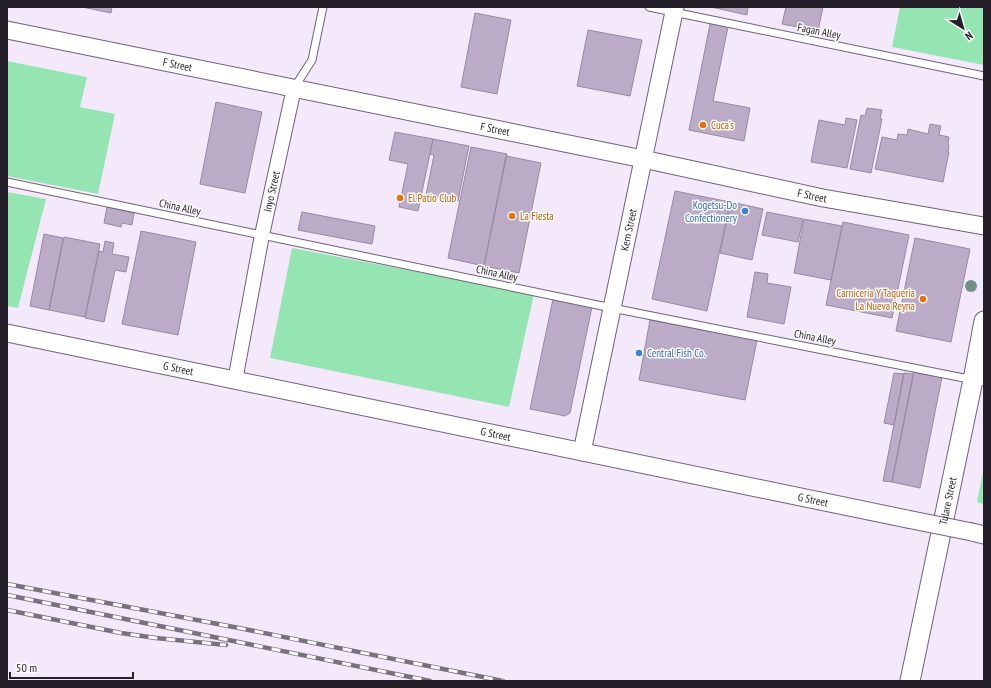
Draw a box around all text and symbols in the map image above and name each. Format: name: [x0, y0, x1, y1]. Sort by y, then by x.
north arrow: [943, 8, 983, 48]
street label: Fagan Alley: [796, 20, 843, 42]
text: N: [962, 29, 976, 43]
street label: F Street: [162, 55, 193, 74]
place label: Cuca's: [711, 118, 734, 132]
street label: F Street: [479, 119, 511, 139]
marker: Cuca's: [698, 120, 708, 130]
street label: Inyo Street: [260, 170, 283, 213]
street label: F Street: [796, 186, 828, 206]
place label: El Patio Club: [408, 191, 457, 205]
marker: El Patio Club: [395, 193, 405, 203]
street label: China Alley: [158, 196, 203, 218]
place label: Kogetsu-Do Confectionery: [685, 198, 738, 225]
marker: Kogetsu-Do Confectionery: [740, 206, 750, 216]
street label: Kern Street: [617, 208, 640, 252]
place label: La Fiesta: [520, 209, 554, 223]
marker: La Fiesta: [507, 211, 517, 221]
street label: China Alley: [475, 262, 520, 284]
place label: Carniceria Y Taqueria La Nueva Reyna: [836, 286, 915, 313]
marker: Carniceria Y Taqueria La Nueva Reyna: [918, 294, 928, 304]
street label: China Alley: [793, 326, 838, 348]
place label: Central Fish Co.: [647, 346, 706, 360]
marker: Central Fish Co.: [634, 348, 644, 358]
street label: G Street: [162, 358, 195, 378]
street label: G Street: [479, 424, 512, 444]
street label: Tulare Street: [936, 476, 960, 526]
street label: G Street: [797, 490, 829, 510]
scale bar: [10, 654, 133, 680]
text: 50 m: [16, 660, 37, 675]

